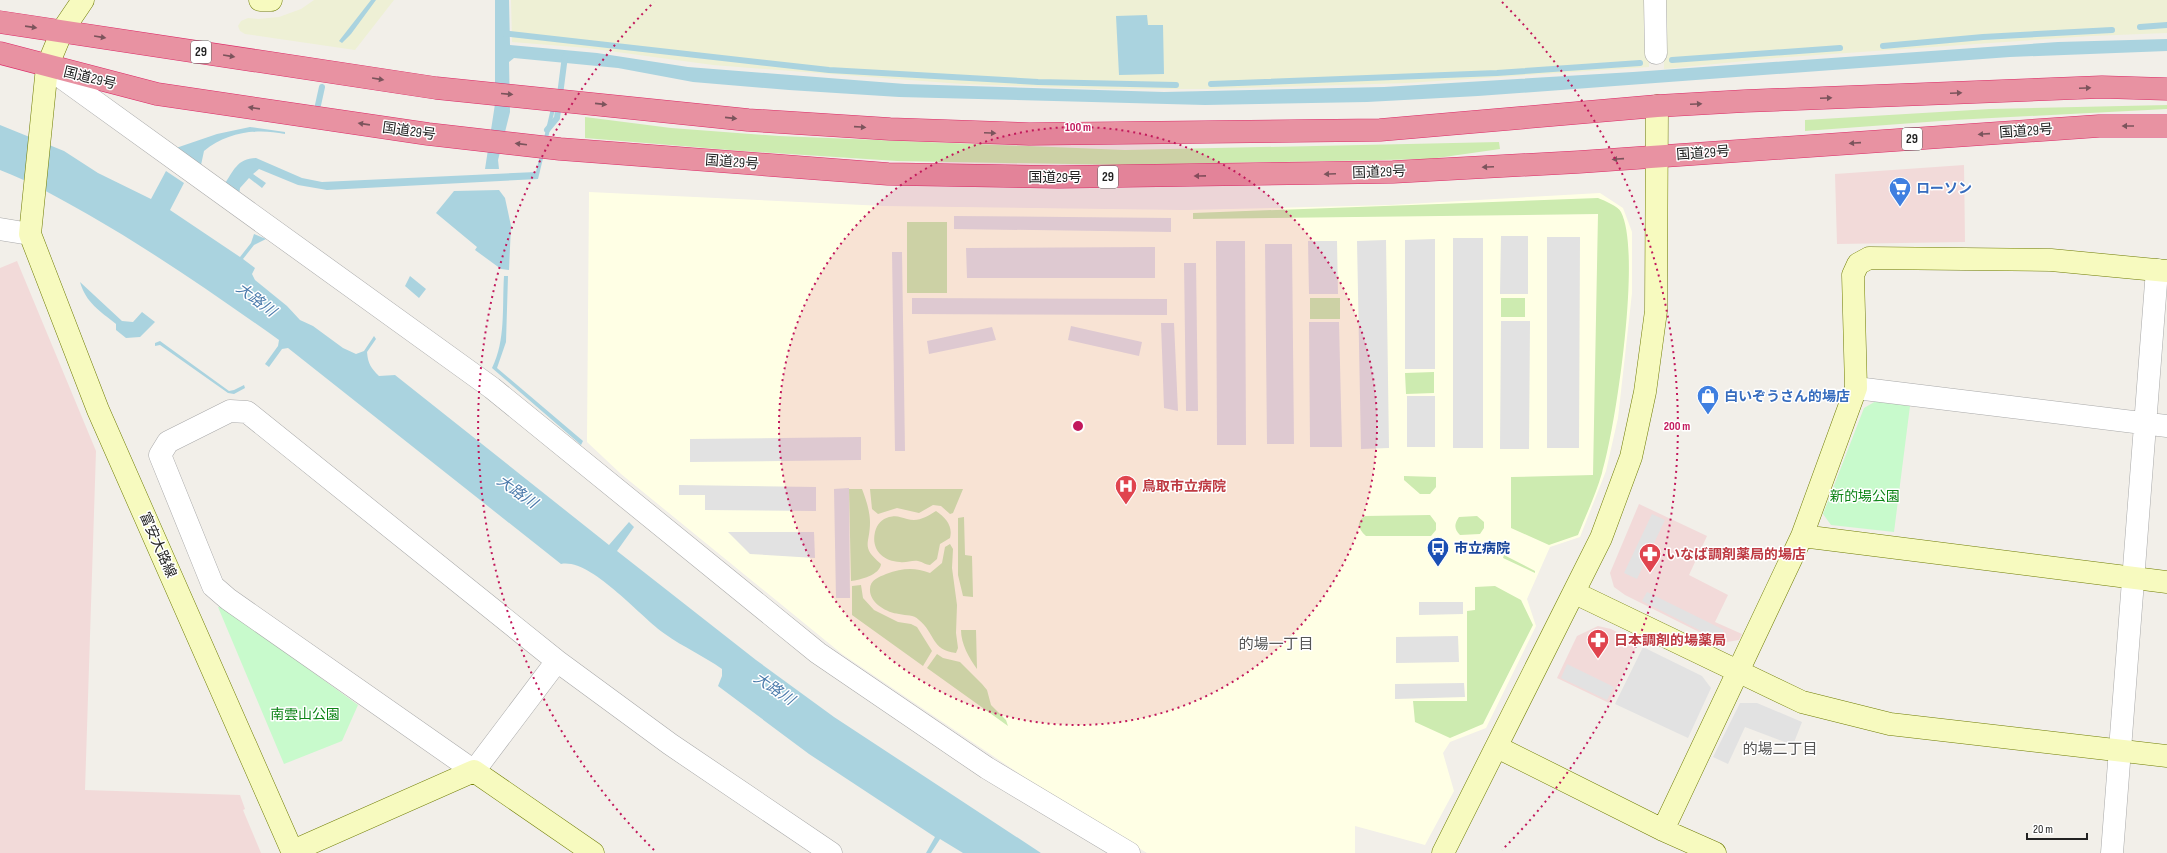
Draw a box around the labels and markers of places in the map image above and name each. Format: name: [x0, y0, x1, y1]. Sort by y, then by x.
supermarket icon: ローソン: [1887, 175, 1913, 208]
place label: ローソン: [1916, 180, 1972, 197]
shop icon: 白いぞうさん的場店: [1695, 383, 1721, 416]
place label: 白いぞうさん的場店: [1724, 388, 1850, 405]
centre of rings: [1071, 419, 1085, 433]
hospital icon: 鳥取市立病院: [1113, 473, 1139, 506]
place label: 鳥取市立病院: [1142, 478, 1226, 495]
bus stop icon: 市立病院: [1425, 535, 1451, 568]
place label: 市立病院: [1454, 540, 1510, 557]
pharmacy icon: いなば調剤薬局的場店: [1637, 541, 1663, 574]
place label: いなば調剤薬局的場店: [1666, 546, 1806, 563]
pharmacy icon: 日本調剤的場薬局: [1585, 627, 1611, 660]
place label: 日本調剤的場薬局: [1614, 632, 1726, 649]

